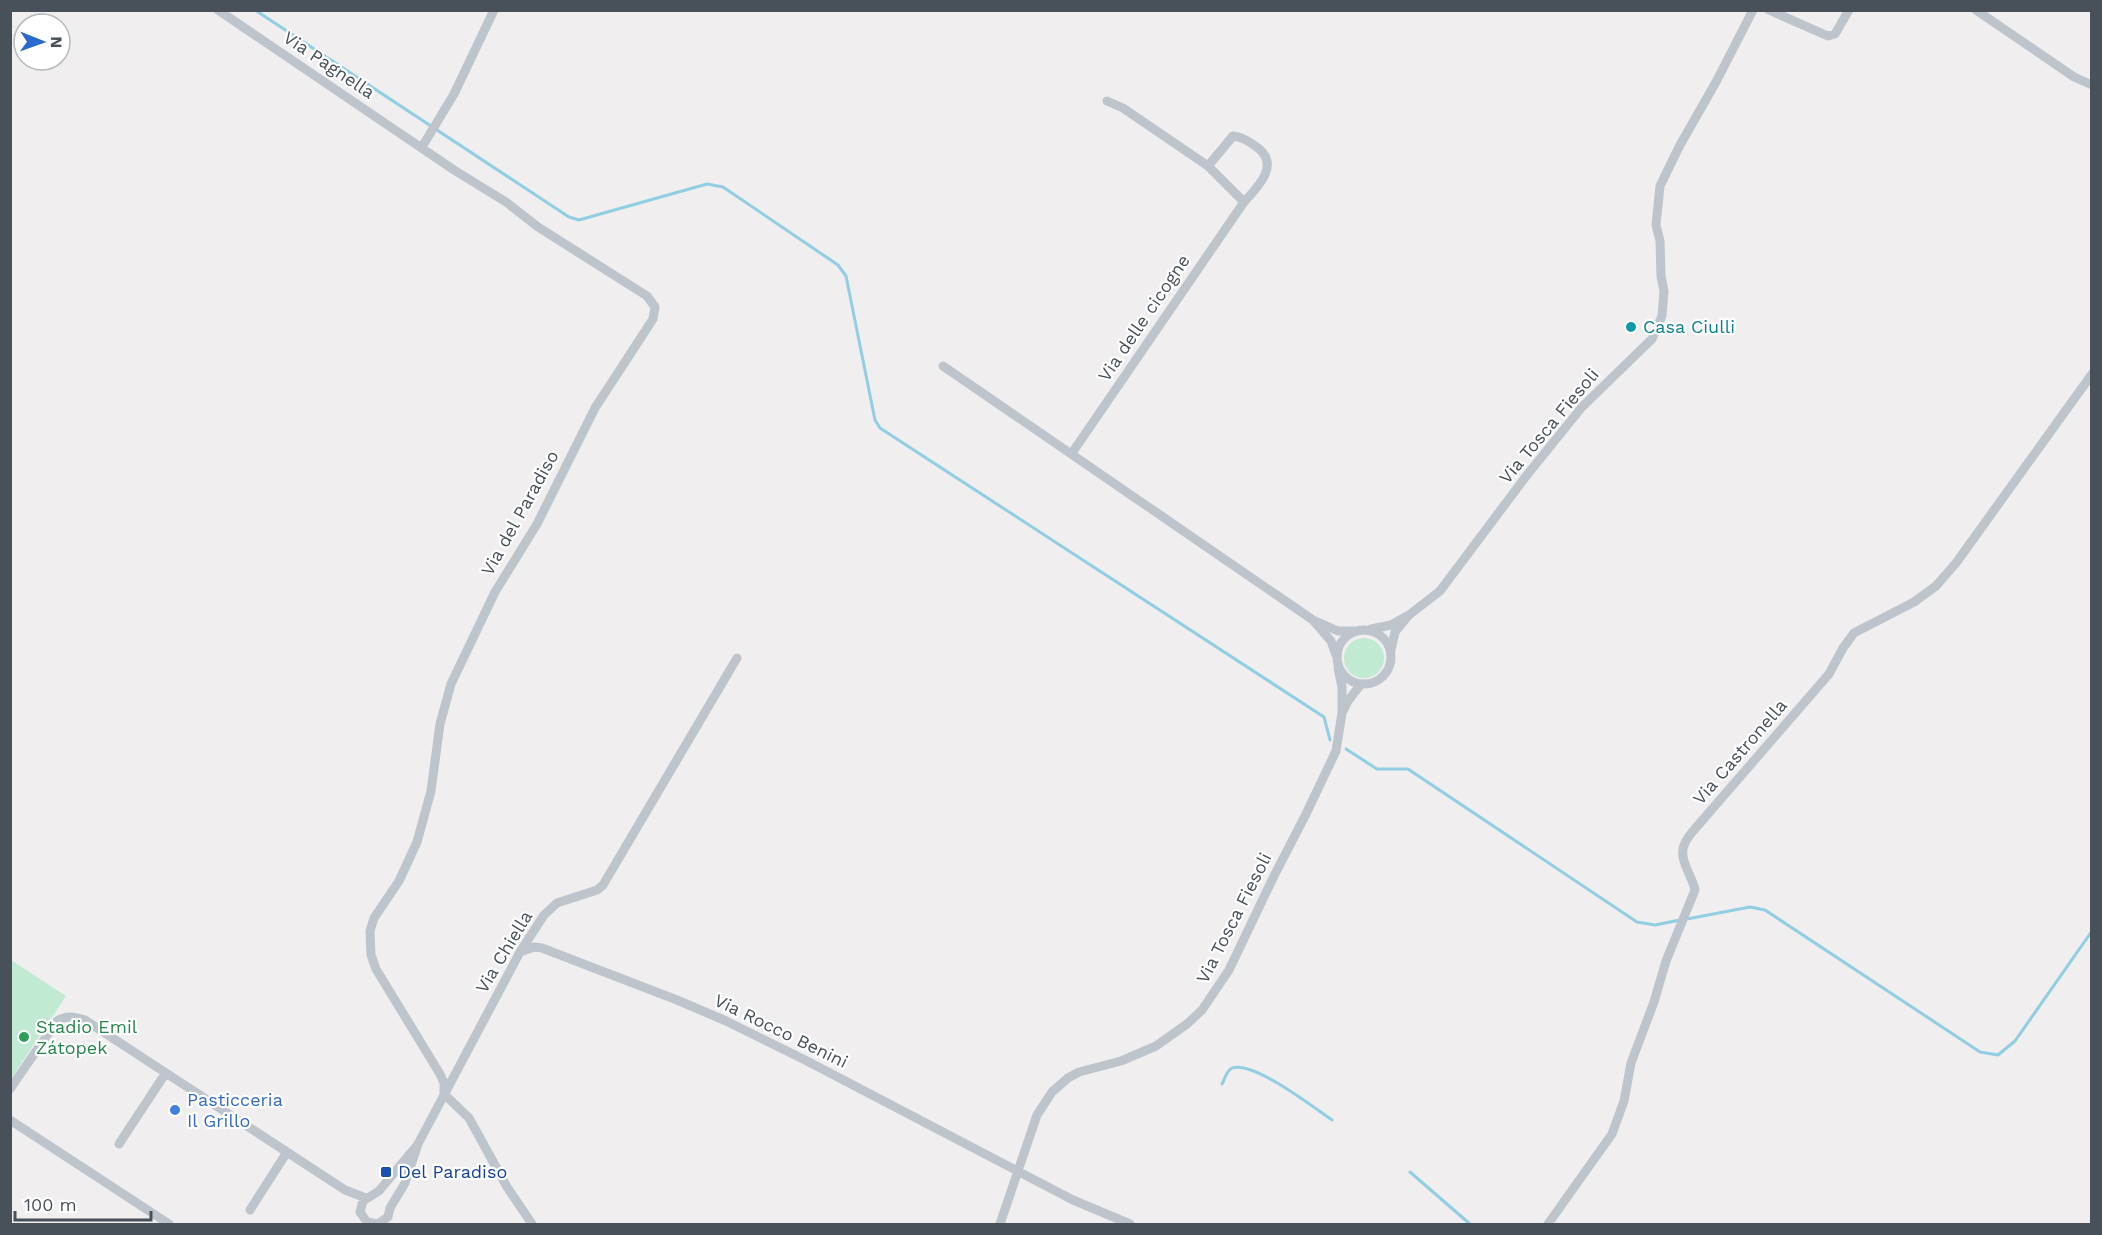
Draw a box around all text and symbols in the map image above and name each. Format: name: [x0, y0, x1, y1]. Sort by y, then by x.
north arrow: [12, 12, 72, 72]
street label: Via Pagnella: [280, 26, 379, 103]
text: N: [47, 36, 66, 48]
street label: Via delle cicogne: [1093, 250, 1194, 385]
place label: Casa Ciulli: [1643, 316, 1735, 337]
marker: Casa Ciulli: [1624, 320, 1638, 334]
street label: Via Tosca Fiesoli: [1494, 364, 1603, 488]
street label: Via del Paradiso: [476, 447, 563, 579]
street label: Via Castronella: [1688, 695, 1791, 809]
street label: Via Tosca Fiesoli: [1192, 849, 1276, 987]
street label: Via Chiella: [471, 907, 536, 997]
street label: Via Rocco Benini: [711, 989, 851, 1072]
place label: Stadio Emil Zátopek: [36, 1016, 138, 1058]
marker: Stadio Emil Zátopek: [17, 1030, 31, 1044]
place label: Pasticceria Il Grillo: [187, 1089, 283, 1131]
marker: Pasticceria Il Grillo: [168, 1103, 182, 1117]
place label: Del Paradiso: [398, 1161, 507, 1182]
marker: Del Paradiso: [379, 1165, 393, 1179]
scale bar: [15, 1184, 152, 1222]
text: 100 m: [24, 1194, 77, 1215]

